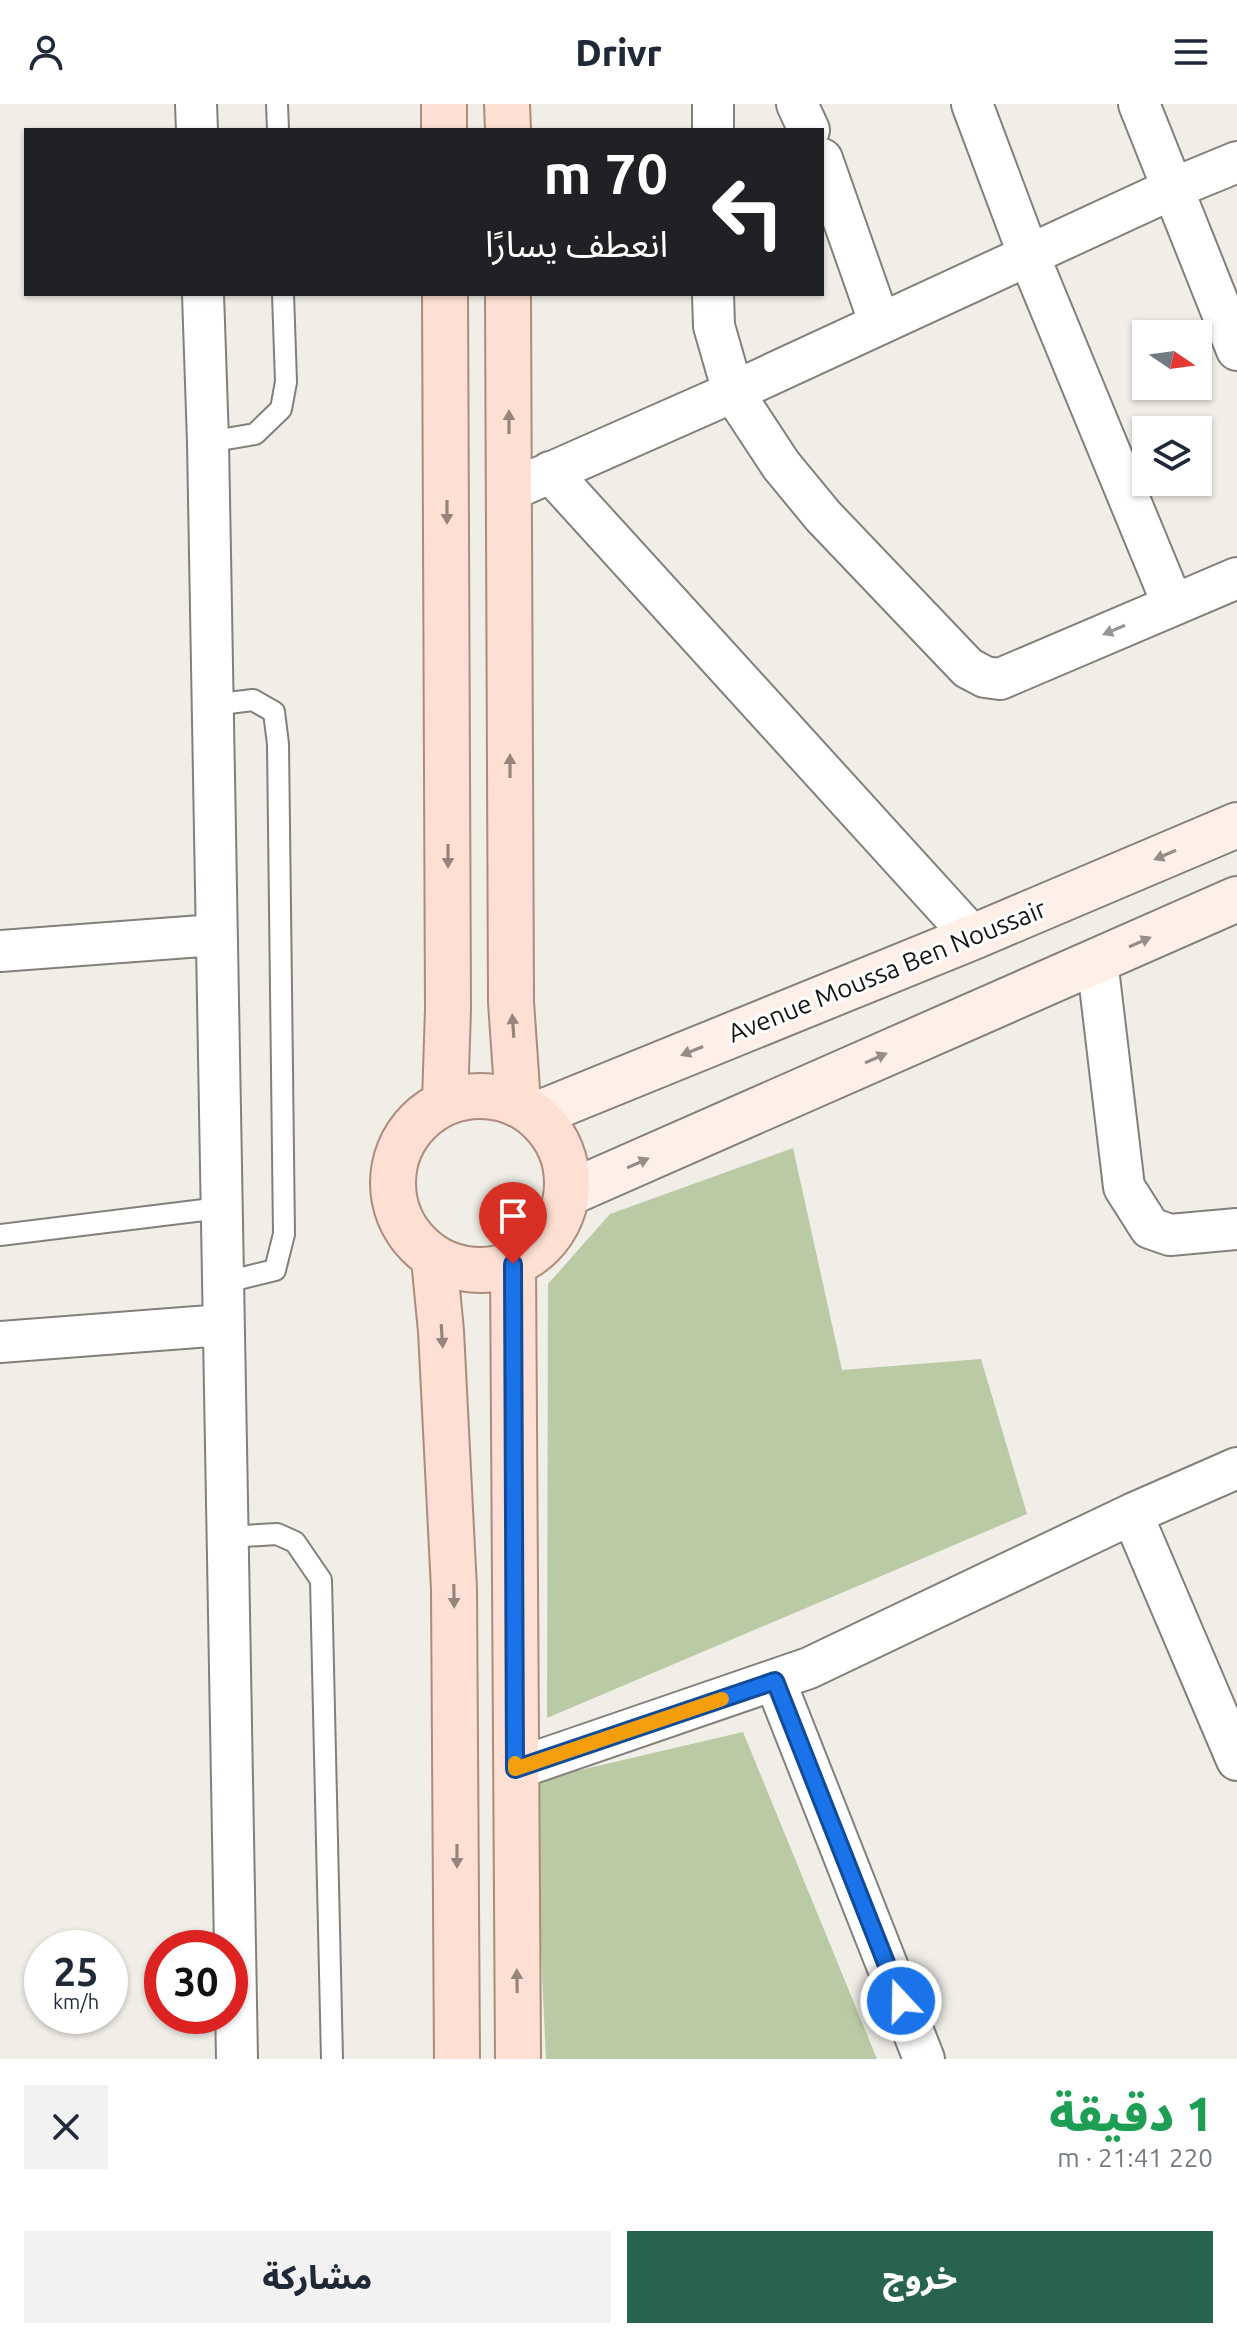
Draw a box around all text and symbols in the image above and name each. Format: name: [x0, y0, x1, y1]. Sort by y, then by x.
icon: person: [24, 30, 68, 74]
icon: menu: [1169, 30, 1213, 74]
text: Drivr: [575, 32, 662, 73]
text: 70 m: [543, 142, 668, 205]
icon: left: [696, 160, 800, 264]
text: انعطف يسارًا: [485, 223, 668, 264]
north arrow: [1132, 320, 1212, 400]
map controls: [1132, 320, 1212, 496]
one-way arrow: [503, 409, 515, 434]
button: layers: [1132, 416, 1212, 496]
one-way arrow: [441, 500, 453, 525]
one-way arrow: [1102, 624, 1126, 637]
one-way arrow: [504, 753, 516, 778]
one-way arrow: [442, 844, 454, 869]
one-way arrow: [1153, 849, 1177, 862]
street label: Avenue Moussa Ben Noussair: [724, 893, 1050, 1048]
one-way arrow: [1128, 935, 1151, 948]
one-way arrow: [506, 1013, 519, 1038]
one-way arrow: [680, 1045, 704, 1058]
one-way arrow: [864, 1051, 888, 1064]
one-way arrow: [626, 1156, 650, 1169]
pin: [479, 1182, 547, 1264]
icon: arrive: [491, 1194, 535, 1238]
one-way arrow: [435, 1324, 448, 1349]
one-way arrow: [448, 1584, 460, 1609]
one-way arrow: [451, 1844, 463, 1869]
speed limit sign: 30: [144, 1930, 248, 2034]
text: 25: [53, 1949, 99, 1994]
position arrow: [859, 1959, 943, 2043]
one-way arrow: [511, 1968, 523, 1993]
text: km/h: [53, 1990, 99, 2013]
button: close: [24, 2085, 108, 2169]
text: 1 دقيقة: [1049, 2086, 1213, 2140]
text: 220 m · 21:41: [1057, 2143, 1213, 2172]
button: مشاركة: [24, 2231, 611, 2323]
button: خروج: [627, 2231, 1213, 2323]

